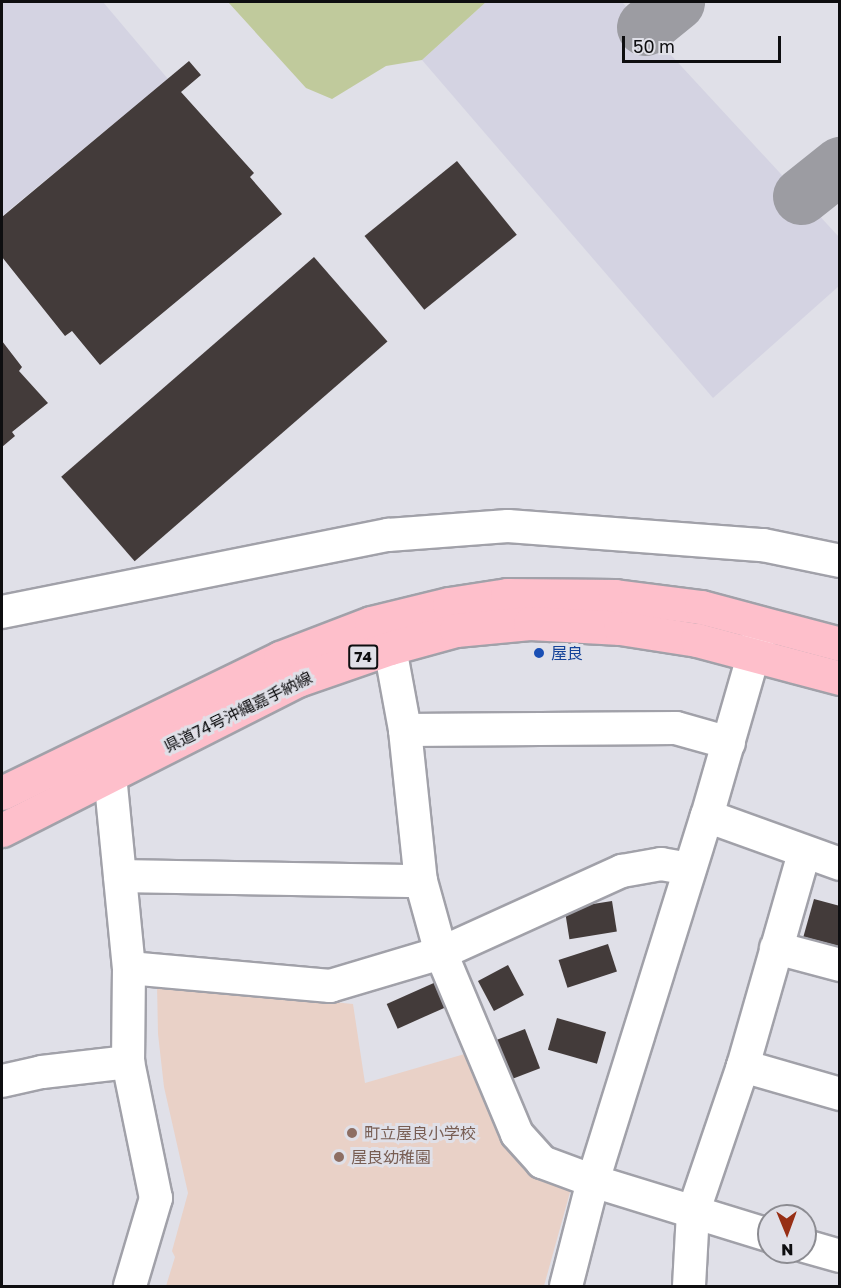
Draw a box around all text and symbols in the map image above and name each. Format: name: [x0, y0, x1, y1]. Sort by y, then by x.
scale bar: [625, 24, 784, 62]
text: 50 m: [633, 35, 675, 57]
place label: 屋良: [551, 643, 583, 663]
road number: 74: [348, 645, 378, 669]
marker: 屋良: [532, 646, 546, 660]
street label: 県道74号沖縄嘉手納線: [161, 668, 315, 756]
place label: 町立屋良小学校: [364, 1123, 476, 1143]
marker: 町立屋良小学校: [345, 1126, 359, 1140]
place label: 屋良幼稚園: [351, 1147, 431, 1167]
marker: 屋良幼稚園: [332, 1150, 346, 1164]
north arrow: [757, 1204, 817, 1264]
text: N: [781, 1240, 794, 1260]

